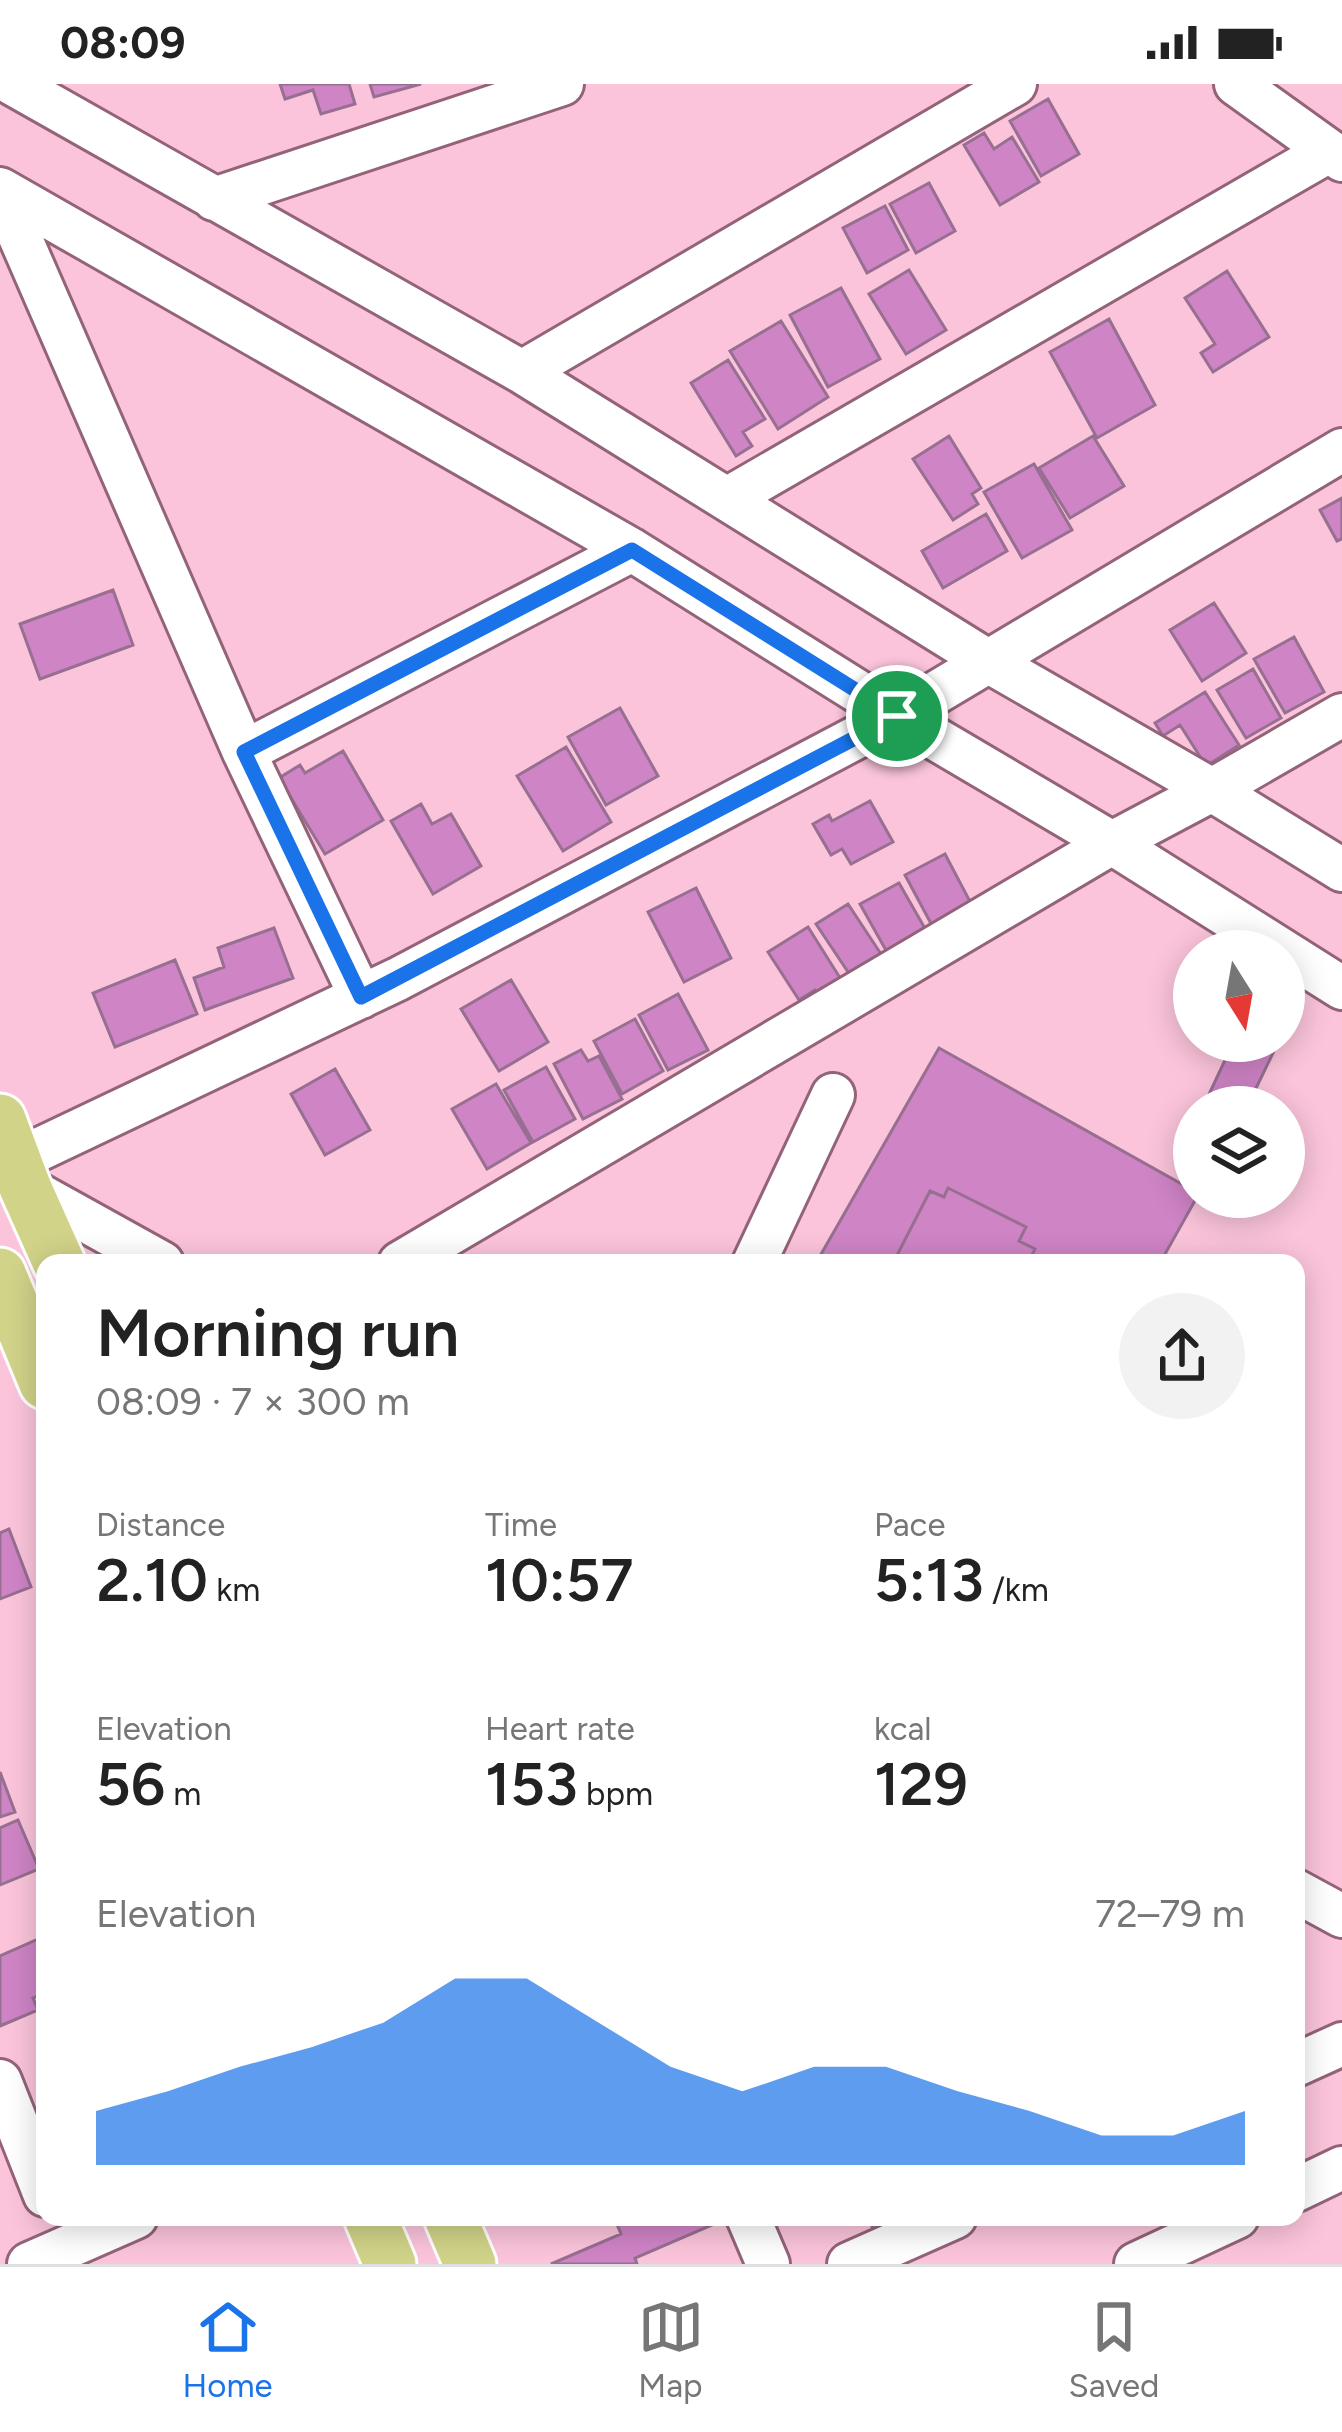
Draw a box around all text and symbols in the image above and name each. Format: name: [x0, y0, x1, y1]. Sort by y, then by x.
text: 08:09: [60, 15, 186, 69]
pin: [846, 665, 948, 767]
icon: arrive: [864, 683, 930, 749]
north arrow: [1173, 930, 1305, 1062]
map controls: [1173, 930, 1305, 1218]
button: layers: [1173, 1086, 1305, 1218]
text: Morning run: [96, 1293, 459, 1373]
button: share: [1119, 1293, 1245, 1419]
text: 08:09 · 7 × 300 m: [96, 1378, 410, 1425]
text: Distance: [96, 1505, 225, 1544]
text: Time: [485, 1505, 557, 1544]
text: Pace: [874, 1505, 945, 1544]
text: 2.10: [96, 1544, 208, 1616]
text: 10:57: [485, 1544, 633, 1616]
text: 5:13: [874, 1544, 984, 1616]
text: km: [208, 1570, 260, 1609]
text: /km: [984, 1570, 1049, 1609]
text: Elevation: [96, 1709, 232, 1748]
text: Heart rate: [485, 1709, 635, 1748]
text: kcal: [874, 1709, 932, 1748]
text: 56: [96, 1748, 165, 1820]
text: 153: [485, 1748, 578, 1820]
text: 129: [874, 1748, 968, 1820]
text: m: [165, 1774, 201, 1813]
text: bpm: [578, 1774, 653, 1813]
text: Elevation: [96, 1890, 256, 1937]
text: 72–79 m: [1095, 1890, 1245, 1937]
tab: Home: [182, 2294, 273, 2405]
tab: Map: [638, 2294, 704, 2405]
tab: Saved: [1068, 2294, 1159, 2405]

